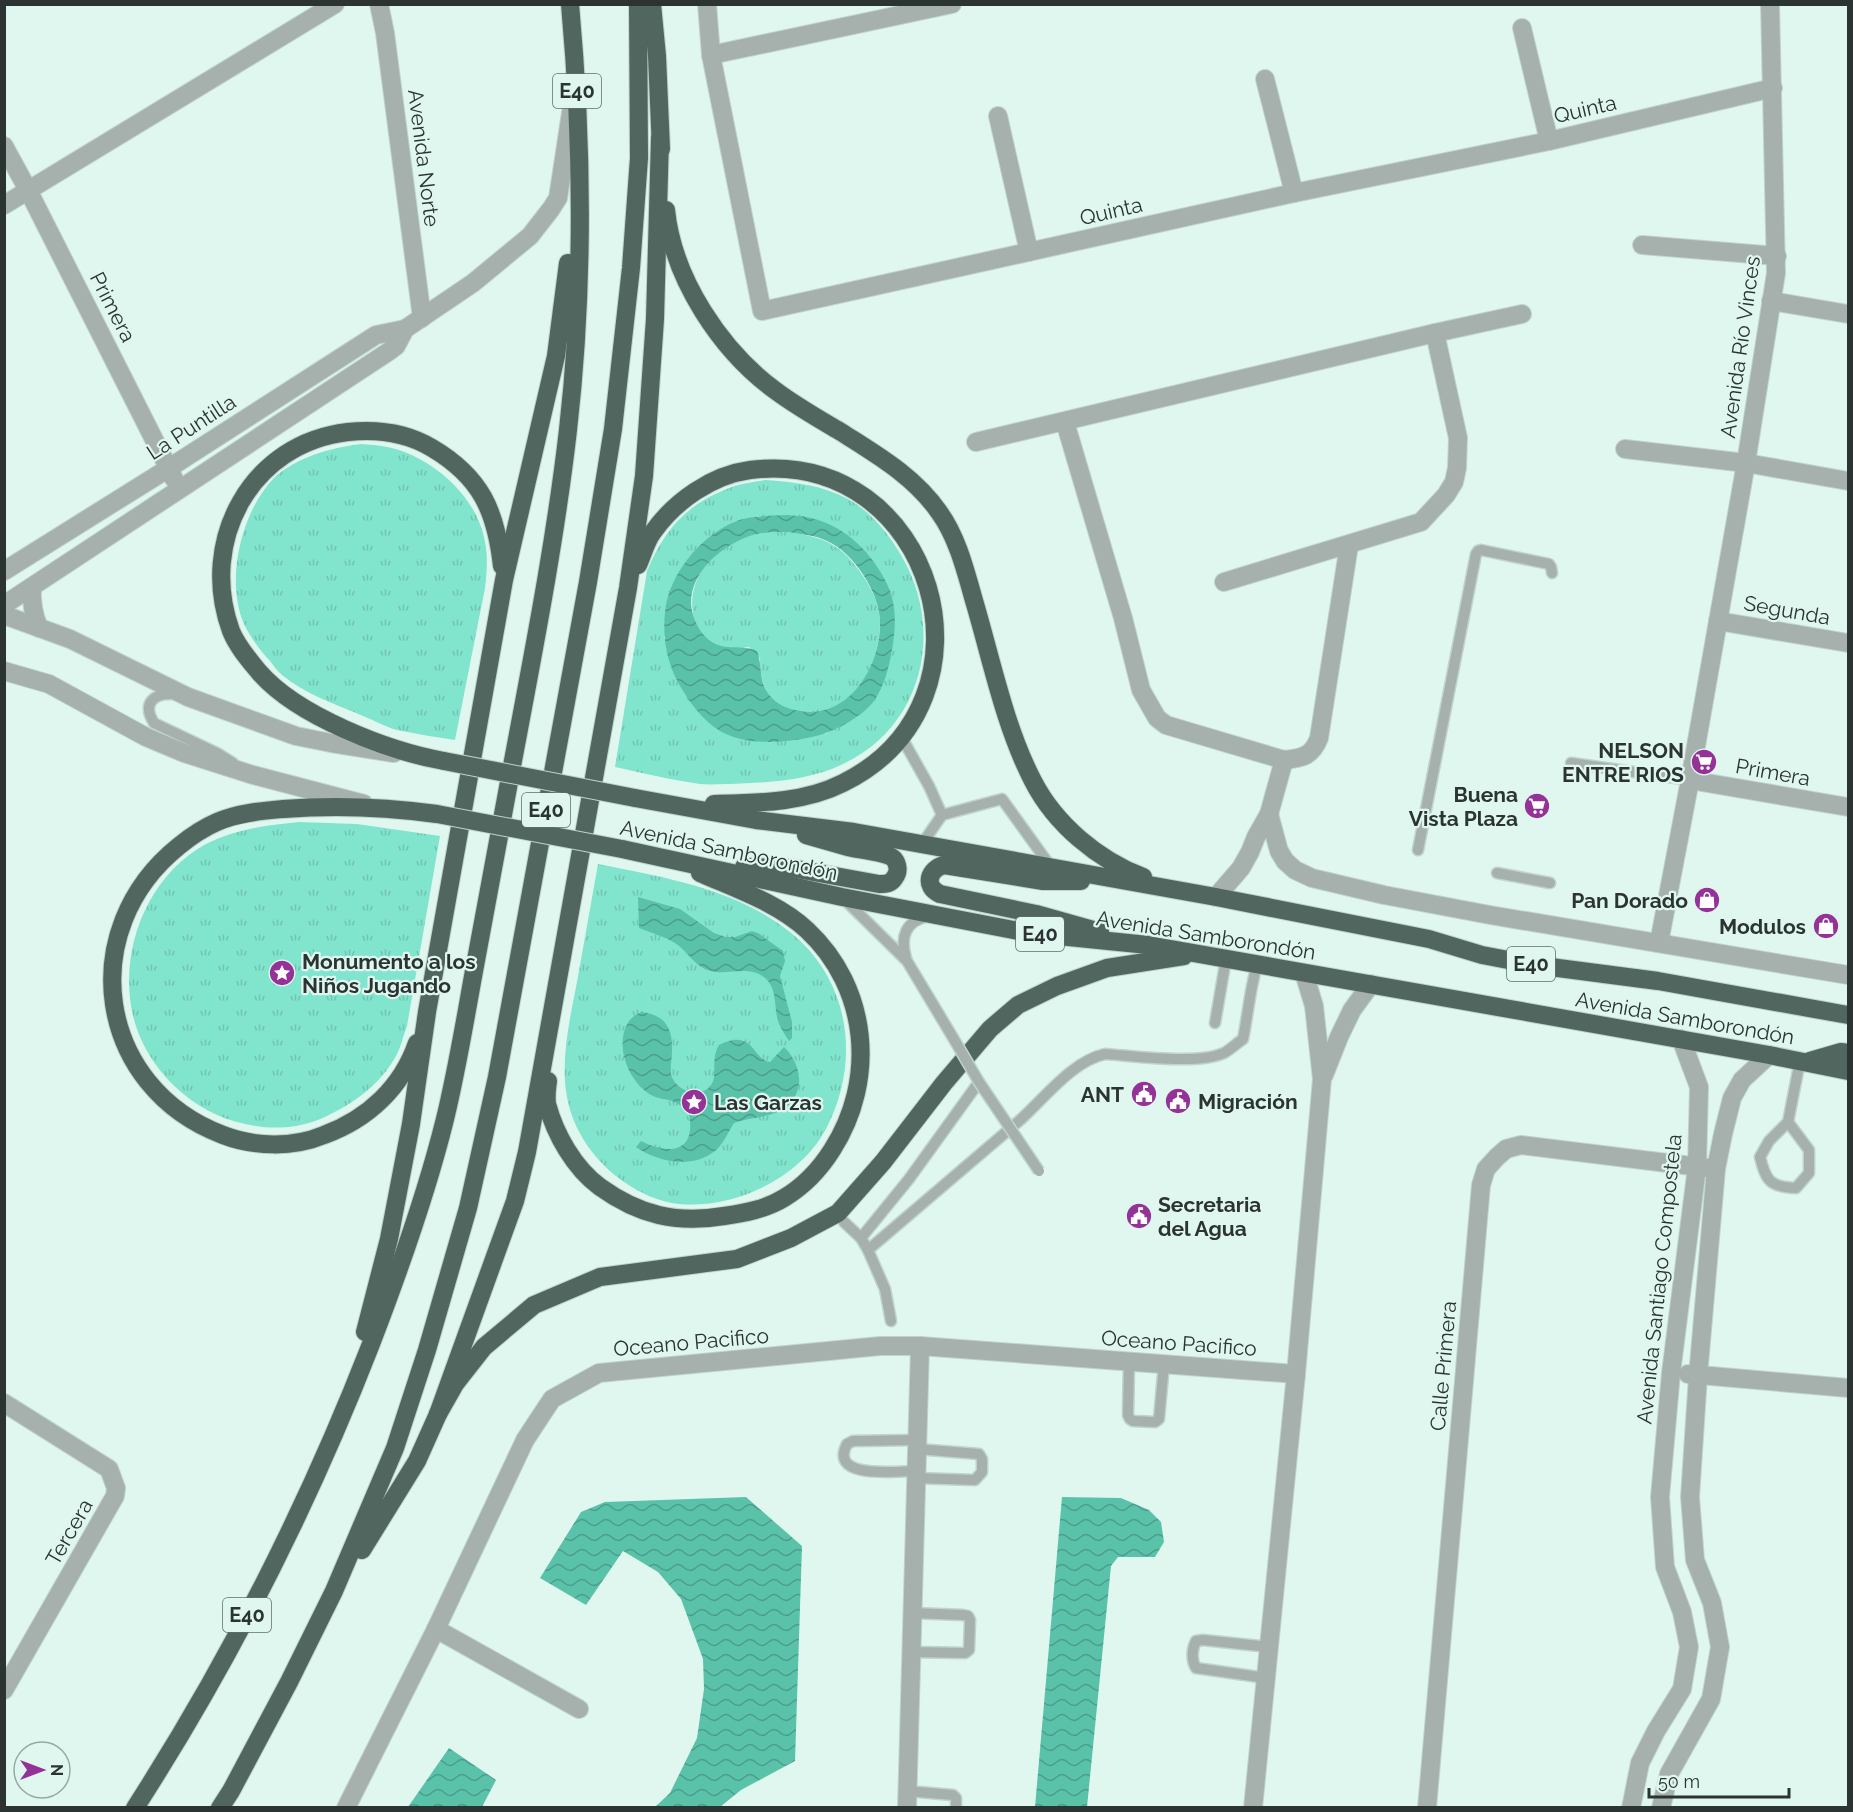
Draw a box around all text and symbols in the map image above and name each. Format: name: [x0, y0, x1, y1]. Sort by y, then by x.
road number: E40: [553, 74, 601, 108]
street label: Avenida Norte: [403, 88, 445, 228]
street label: Quinta: [1551, 90, 1619, 128]
street label: Quinta: [1077, 192, 1145, 230]
street label: Avenida Río Vinces: [1715, 254, 1765, 440]
street label: Primera: [85, 268, 141, 346]
street label: La Puntilla: [142, 389, 240, 465]
street label: Segunda: [1742, 590, 1832, 630]
place label: NELSON ENTRE RIOS: [1562, 738, 1684, 787]
supermarket icon: NELSON ENTRE RIOS: [1689, 747, 1719, 777]
street label: Primera: [1734, 753, 1812, 791]
place label: Buena Vista Plaza: [1409, 782, 1518, 831]
supermarket icon: Buena Vista Plaza: [1522, 791, 1552, 821]
road number: E40: [522, 793, 570, 827]
street label: Avenida Samborondón: [618, 815, 840, 885]
shop icon: Pan Dorado: [1692, 885, 1722, 915]
place label: Pan Dorado: [1571, 888, 1688, 913]
street label: Avenida Samborondón: [1094, 905, 1318, 965]
shop icon: Modulos: [1811, 911, 1841, 941]
place label: Modulos: [1719, 914, 1806, 939]
road number: E40: [1016, 917, 1064, 951]
road number: E40: [1507, 947, 1555, 981]
place label: Monumento a los Niños Jugando: [302, 949, 476, 998]
place icon: Monumento a los Niños Jugando: [267, 958, 297, 988]
street label: Avenida Samborondón: [1574, 986, 1796, 1050]
public building icon: ANT: [1129, 1079, 1159, 1109]
place label: ANT: [1081, 1082, 1124, 1107]
public building icon: Migración: [1163, 1086, 1193, 1116]
place icon: Las Garzas: [679, 1087, 709, 1117]
place label: Migración: [1198, 1089, 1298, 1114]
place label: Las Garzas: [714, 1090, 822, 1115]
street label: Avenida Santiago Compostela: [1631, 1133, 1687, 1425]
place label: Secretaria del Agua: [1158, 1192, 1261, 1241]
public building icon: Secretaria del Agua: [1124, 1201, 1154, 1231]
street label: Calle Primera: [1425, 1300, 1461, 1432]
street label: Oceano Pacifico: [612, 1323, 770, 1361]
street label: Oceano Pacifico: [1100, 1325, 1258, 1361]
street label: Tercera: [40, 1494, 98, 1570]
road number: E40: [223, 1598, 271, 1632]
north arrow: [12, 1740, 72, 1800]
scale bar: [1649, 1761, 1788, 1799]
text: N: [47, 1764, 66, 1776]
text: 50 m: [1658, 1771, 1700, 1792]

